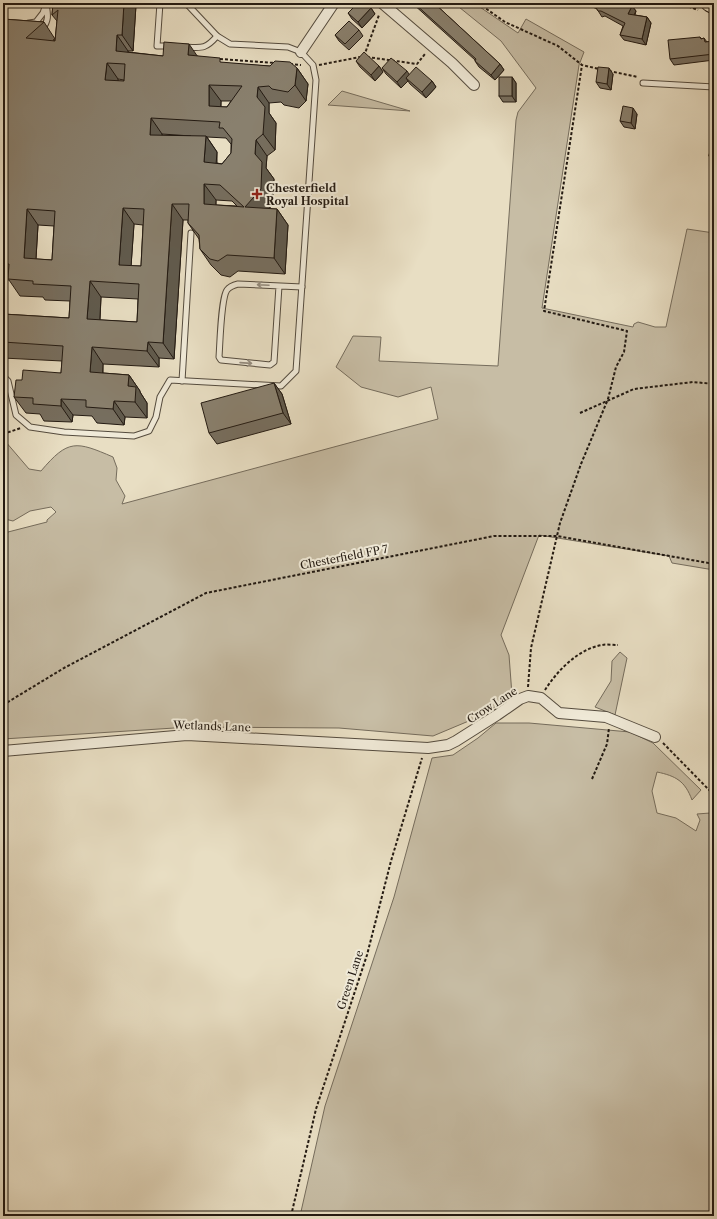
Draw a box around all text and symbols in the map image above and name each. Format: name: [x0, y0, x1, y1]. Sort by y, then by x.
place label: Chesterfield Royal Hospital: [266, 181, 349, 208]
marker: Chesterfield Royal Hospital: [251, 188, 263, 200]
one-way arrow: [257, 281, 270, 289]
one-way arrow: [239, 359, 252, 366]
street label: Chesterfield FP 7: [299, 541, 390, 572]
street label: Crow Lane: [464, 684, 520, 726]
street label: Wetlands Lane: [172, 718, 251, 734]
street label: Green Lane: [334, 949, 366, 1011]

